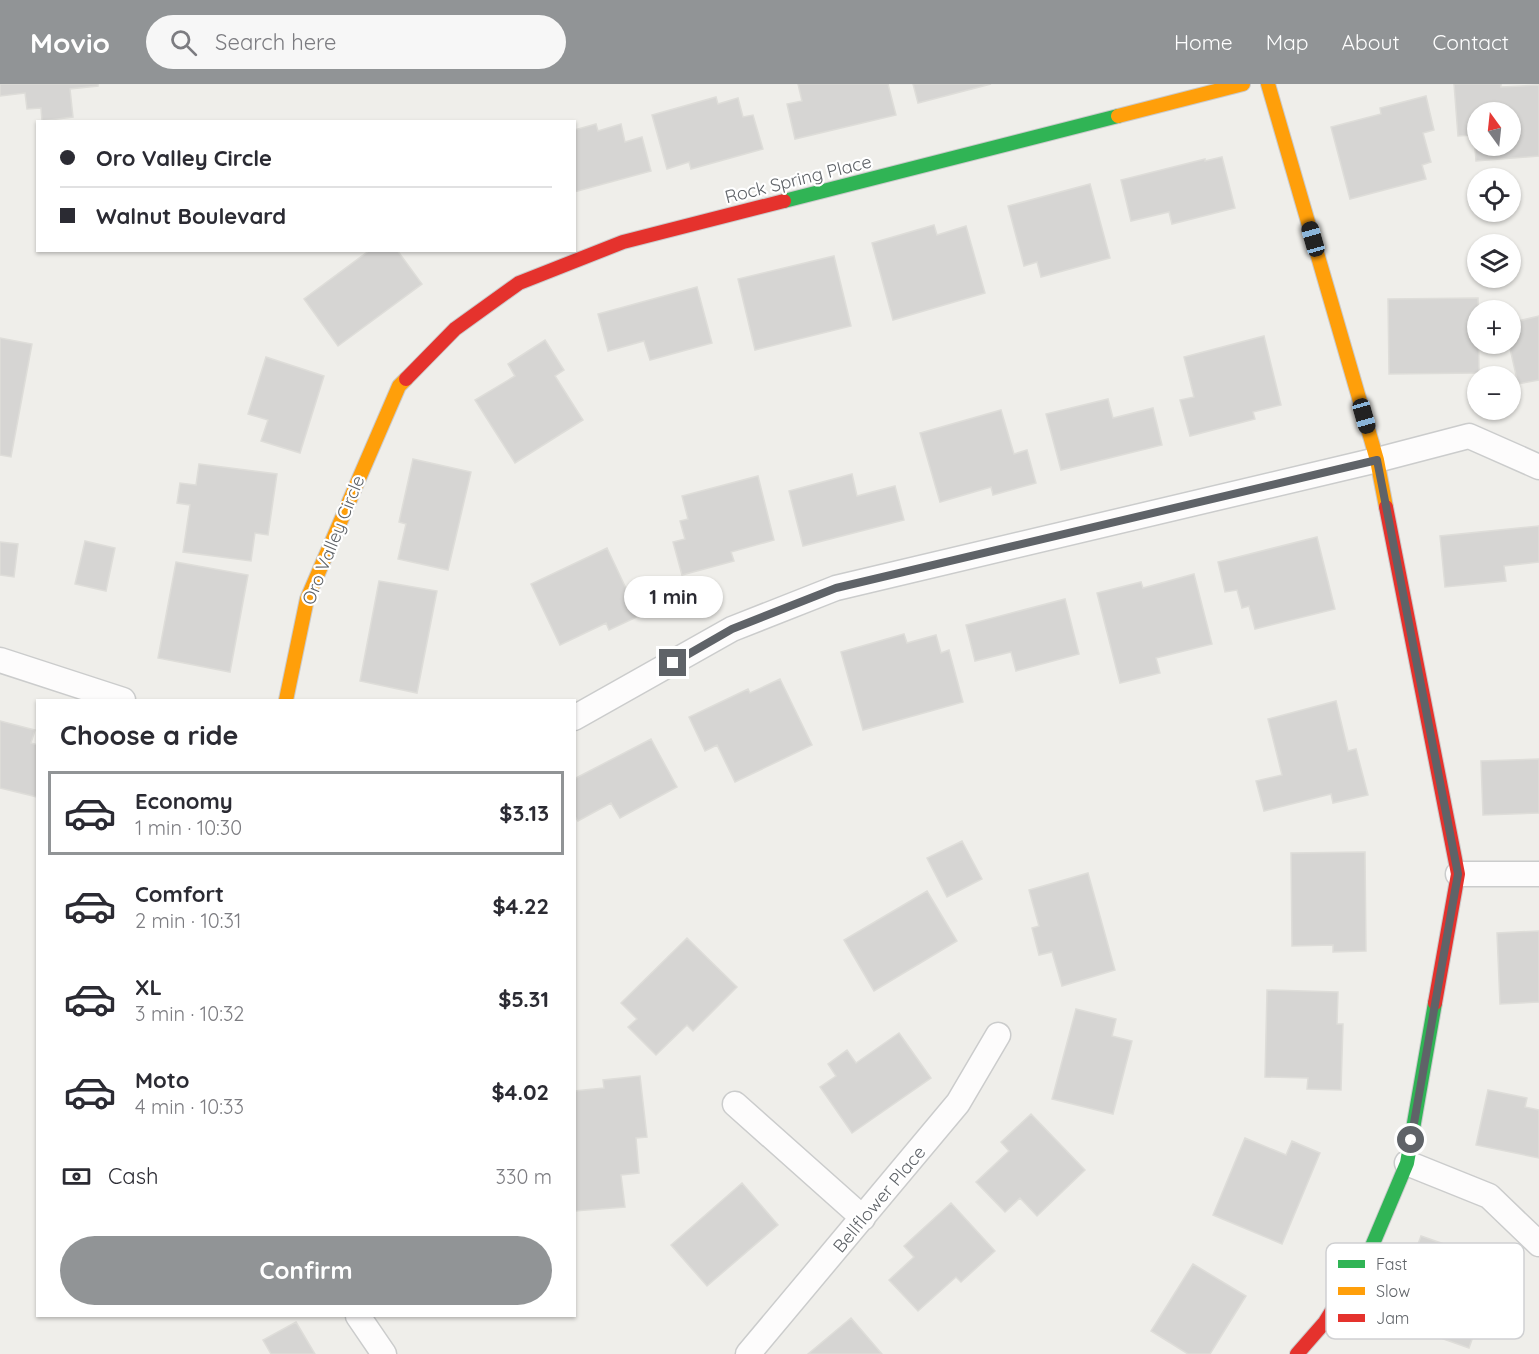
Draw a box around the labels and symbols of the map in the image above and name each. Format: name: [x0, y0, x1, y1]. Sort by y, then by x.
north arrow: [1467, 102, 1521, 156]
street label: Rock Spring Place: [722, 150, 874, 208]
car: [1299, 219, 1327, 259]
car: [1350, 396, 1378, 436]
street label: Oro Valley Circle: [297, 472, 369, 608]
callout: 1 min: [624, 576, 722, 618]
route end: [659, 649, 686, 676]
route start: [1397, 1126, 1424, 1153]
street label: Bellflower Place: [828, 1141, 930, 1257]
legend: [1326, 1243, 1524, 1339]
text: Fast: [1376, 1254, 1407, 1274]
text: Slow: [1376, 1281, 1410, 1301]
text: Jam: [1376, 1308, 1409, 1328]

